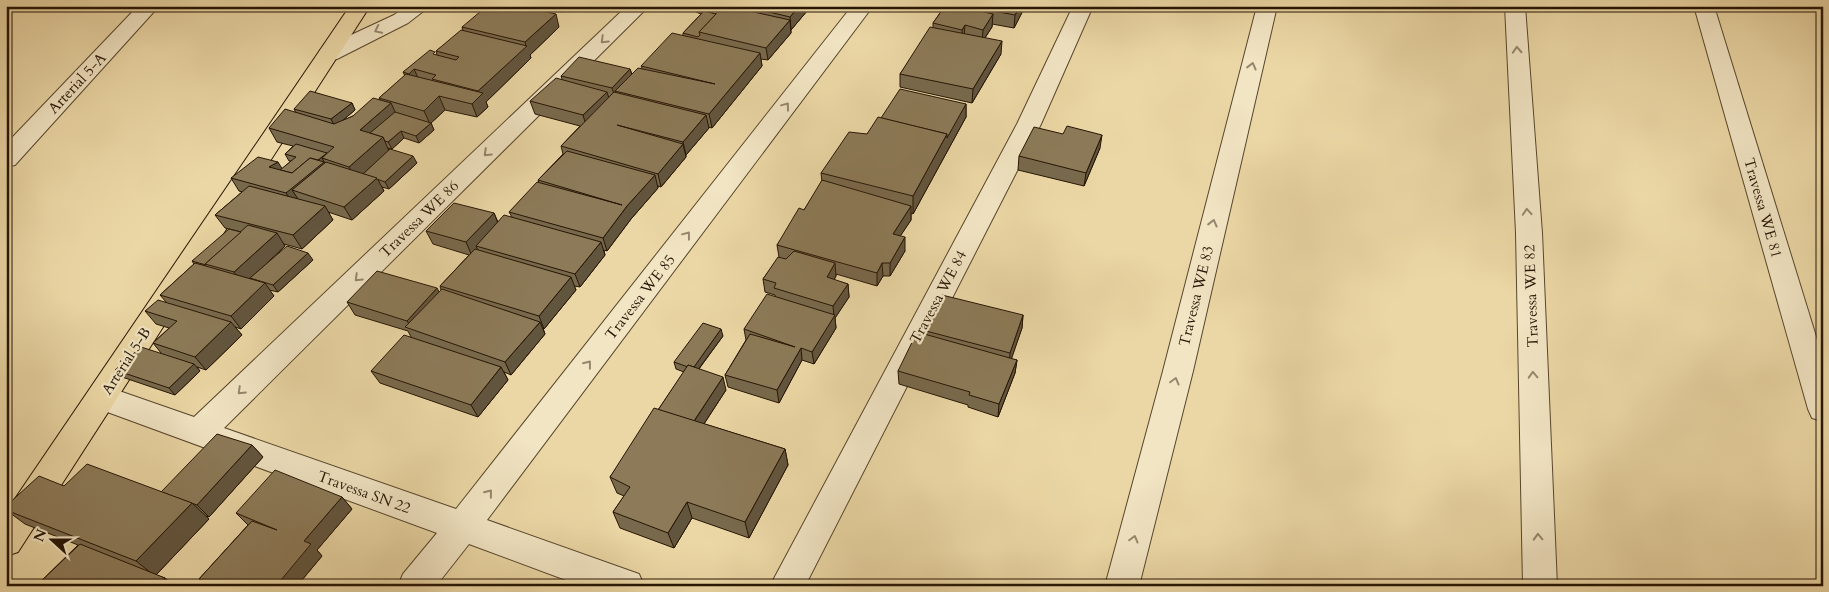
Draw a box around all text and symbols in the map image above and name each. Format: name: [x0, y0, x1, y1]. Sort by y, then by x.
one-way arrow: [374, 24, 383, 34]
one-way arrow: [600, 34, 609, 43]
one-way arrow: [1512, 46, 1523, 54]
street label: Arterial 5-A: [44, 48, 111, 118]
one-way arrow: [1246, 61, 1257, 70]
one-way arrow: [780, 103, 788, 112]
one-way arrow: [484, 147, 493, 156]
street label: Travessa WE 81: [1739, 156, 1787, 260]
street label: Travessa WE 86: [375, 176, 463, 262]
one-way arrow: [1522, 208, 1533, 216]
one-way arrow: [1208, 220, 1218, 228]
one-way arrow: [681, 231, 690, 241]
street label: Travessa WE 83: [1174, 244, 1218, 348]
street label: Travessa WE 82: [1519, 244, 1543, 348]
street label: Travessa WE 84: [905, 247, 971, 347]
street label: Travessa WE 85: [600, 250, 680, 344]
one-way arrow: [354, 272, 363, 281]
street label: Arterial 5-B: [97, 324, 155, 398]
one-way arrow: [582, 361, 590, 370]
one-way arrow: [1528, 370, 1538, 378]
one-way arrow: [1170, 378, 1180, 386]
one-way arrow: [238, 385, 247, 394]
street label: Travessa SN 22: [315, 466, 414, 518]
one-way arrow: [483, 490, 491, 499]
north arrow: [28, 514, 78, 564]
text: N: [29, 526, 51, 545]
one-way arrow: [1533, 533, 1544, 541]
one-way arrow: [1129, 535, 1139, 543]

